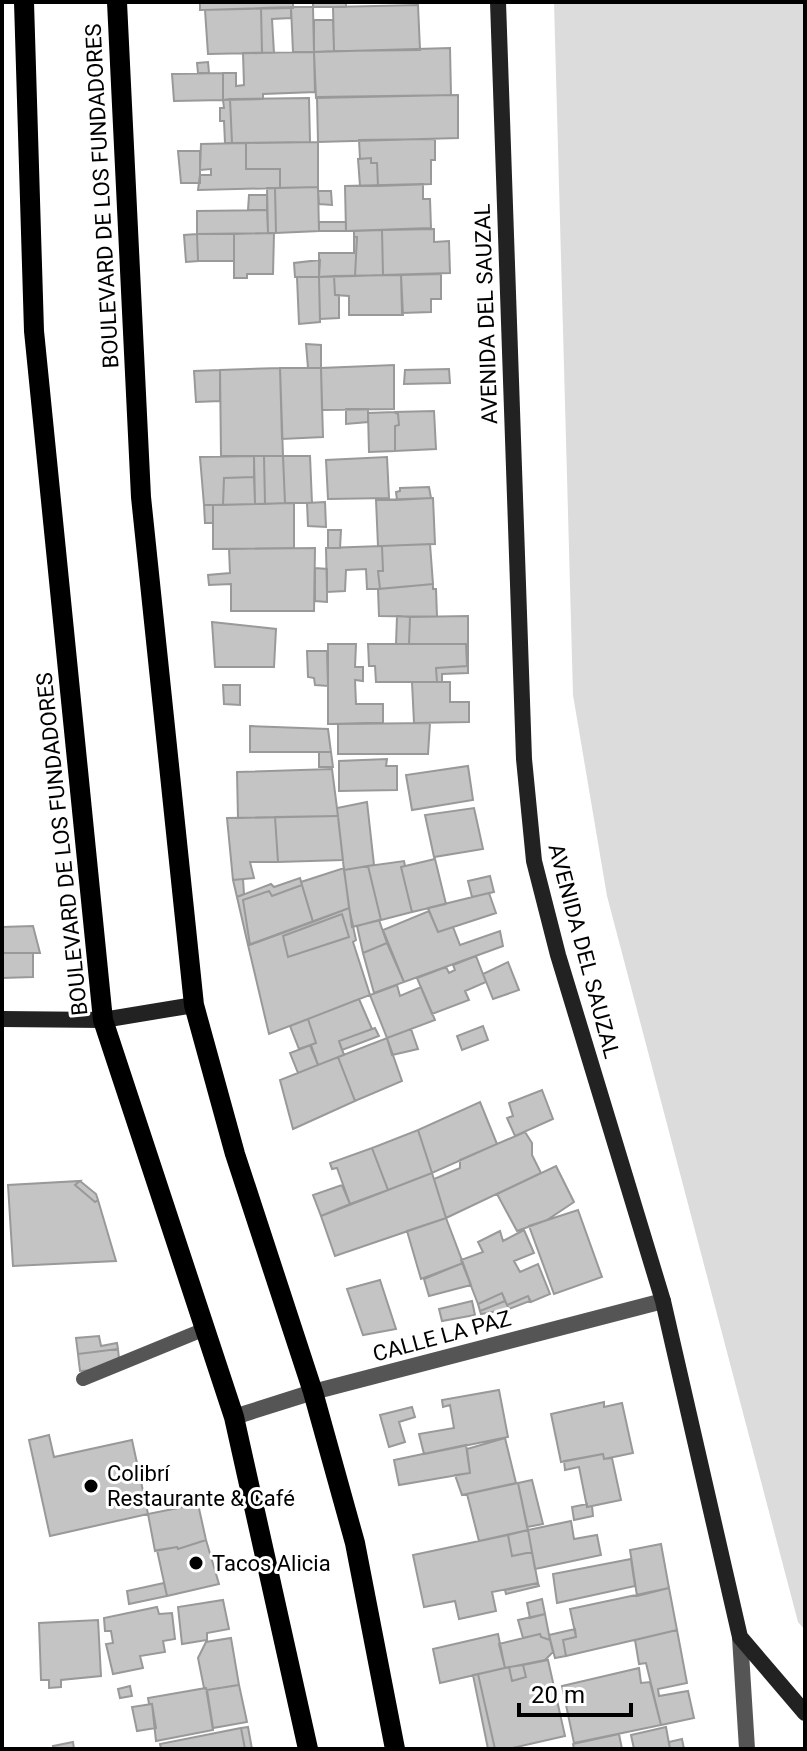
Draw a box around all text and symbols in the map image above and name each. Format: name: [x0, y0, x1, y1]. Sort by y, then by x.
street label: BOULEVARD DE LOS FUNDADORES: [80, 23, 124, 369]
street label: AVENIDA DEL SAUZAL: [470, 203, 502, 425]
street label: BOULEVARD DE LOS FUNDADORES: [32, 671, 92, 1017]
street label: AVENIDA DEL SAUZAL: [543, 841, 625, 1061]
street label: CALLE LA PAZ: [370, 1306, 514, 1366]
place label: Colibrí Restaurante & Café: [107, 1461, 295, 1511]
marker: Colibrí Restaurante & Café: [82, 1477, 100, 1495]
place label: Tacos Alicia: [212, 1551, 331, 1576]
marker: Tacos Alicia: [187, 1554, 205, 1572]
scale bar: [519, 1667, 631, 1717]
text: 20 m: [531, 1681, 585, 1709]

